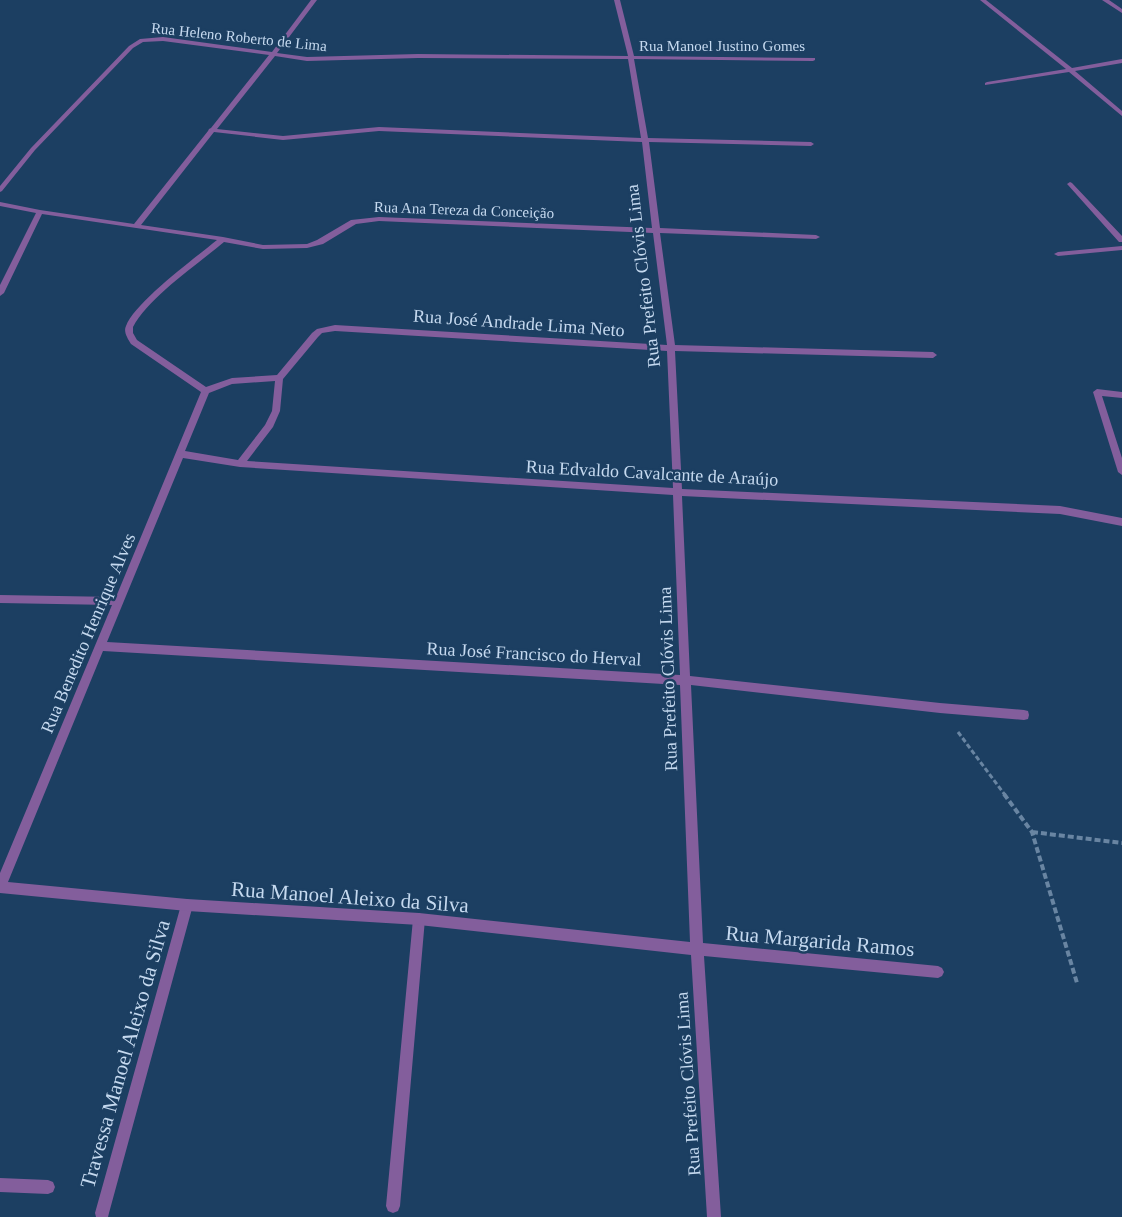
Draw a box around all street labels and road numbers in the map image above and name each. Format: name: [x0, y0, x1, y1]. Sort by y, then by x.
street label: Rua Heleno Roberto de Lima: [150, 20, 328, 54]
street label: Rua Manoel Justino Gomes: [639, 38, 805, 54]
street label: Rua Prefeito Clóvis Lima: [622, 183, 664, 369]
street label: Rua Ana Tereza da Conceição: [374, 199, 554, 221]
street label: Rua José Andrade Lima Neto: [413, 306, 625, 340]
street label: Rua Edvaldo Cavalcante de Araújo: [525, 456, 779, 490]
street label: Rua Benedito Henrique Alves: [37, 530, 139, 736]
street label: Rua Prefeito Clóvis Lima: [655, 586, 681, 772]
street label: Rua José Francisco do Herval: [426, 638, 642, 670]
street label: Rua Manoel Aleixo da Silva: [230, 877, 470, 917]
street label: Travessa Manoel Aleixo da Silva: [75, 916, 175, 1191]
street label: Rua Margarida Ramos: [724, 921, 916, 961]
street label: Rua Prefeito Clóvis Lima: [672, 991, 704, 1177]

